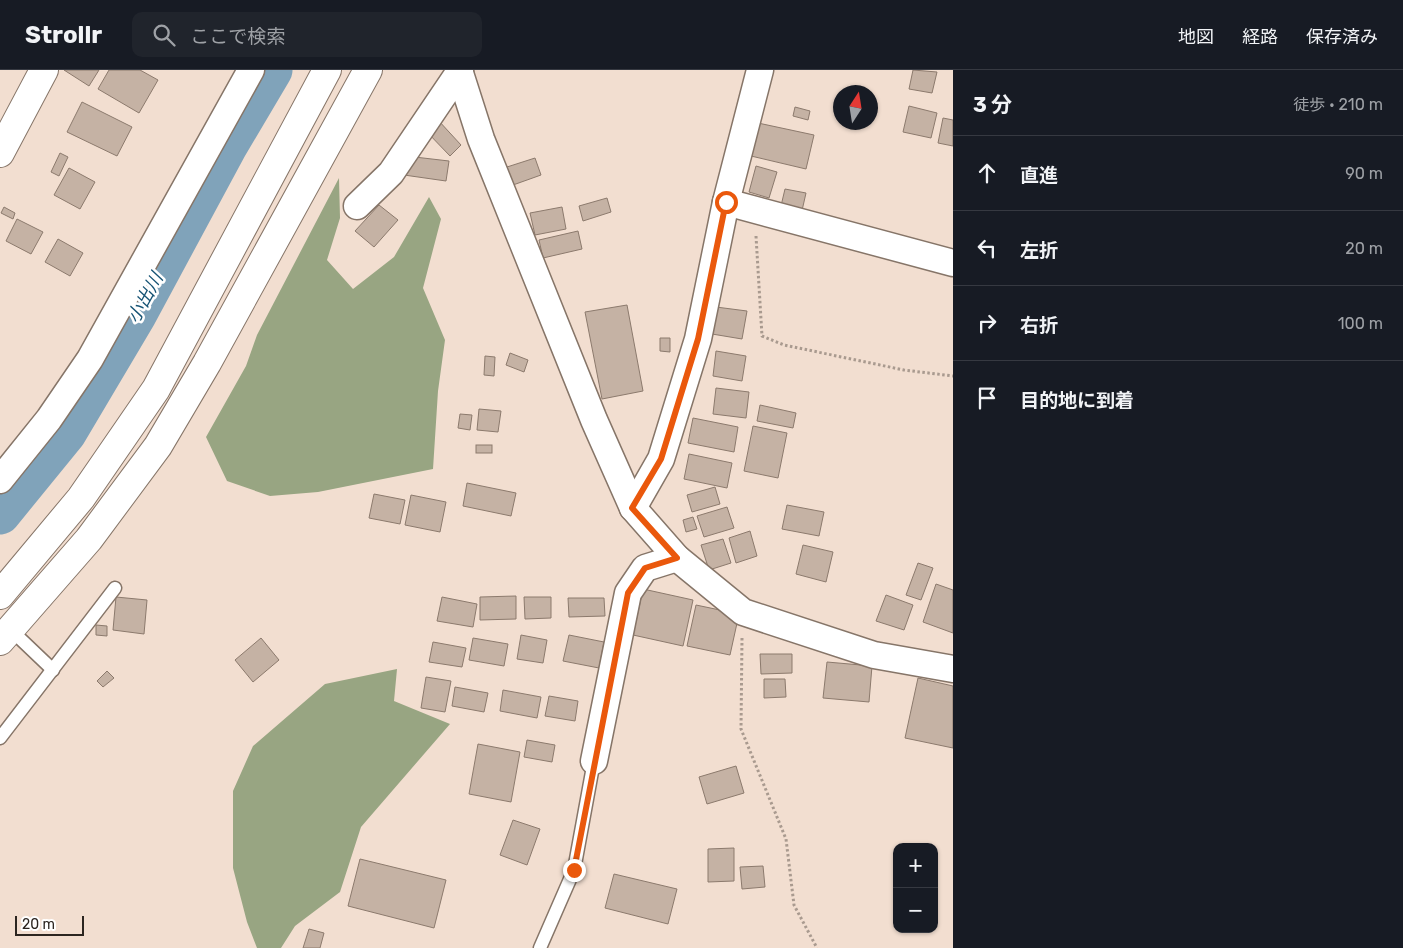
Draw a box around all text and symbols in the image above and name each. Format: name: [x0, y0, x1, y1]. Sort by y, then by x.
search box: [132, 12, 482, 57]
text: Strollr: [25, 21, 102, 49]
icon: search: [150, 21, 178, 49]
text: ここで検索: [190, 25, 285, 48]
text: 地図: [1178, 26, 1214, 48]
text: 経路: [1242, 26, 1278, 48]
text: 保存済み: [1306, 26, 1378, 48]
north arrow: [833, 85, 878, 130]
text: 3 分: [973, 92, 1012, 117]
text: 徒歩 · 210 m: [1293, 95, 1383, 114]
icon: ahead: [973, 159, 1001, 187]
text: 直進: [1020, 164, 1058, 187]
text: 90 m: [1345, 164, 1383, 183]
route start: [715, 191, 738, 214]
icon: left: [973, 234, 1001, 262]
text: 左折: [1020, 239, 1058, 262]
text: 20 m: [1345, 239, 1383, 258]
water label: 小出川: [122, 267, 169, 327]
icon: right: [973, 309, 1001, 337]
text: 右折: [1020, 314, 1058, 337]
text: 100 m: [1338, 314, 1383, 333]
icon: arrive: [973, 384, 1001, 412]
text: 目的地に到着: [1020, 389, 1134, 412]
map controls: [893, 843, 938, 933]
button: +: [893, 843, 938, 888]
route end: [563, 859, 586, 882]
button: −: [893, 888, 938, 933]
scale bar: [15, 913, 84, 936]
text: 20 m: [22, 916, 55, 933]

